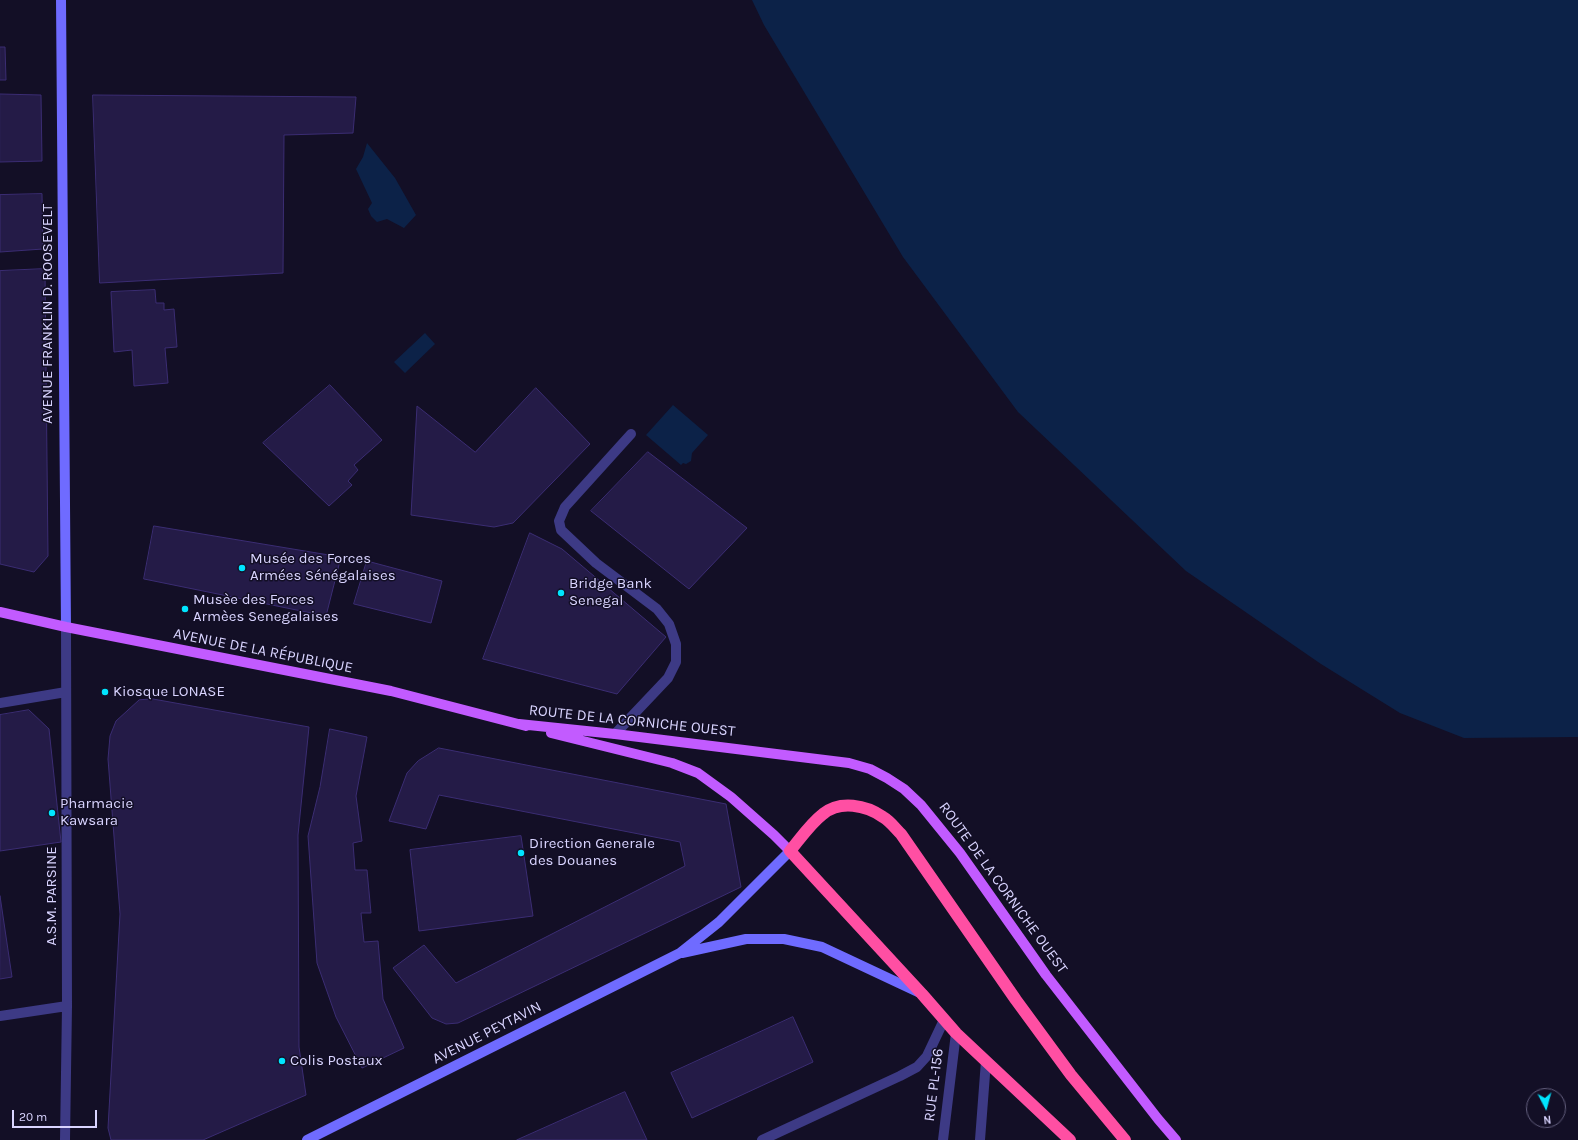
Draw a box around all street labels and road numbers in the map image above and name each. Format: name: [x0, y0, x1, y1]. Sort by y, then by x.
street label: AVENUE FRANKLIN D. ROOSEVELT: [39, 204, 57, 424]
street label: AVENUE DE LA RÉPUBLIQUE: [172, 625, 354, 677]
street label: ROUTE DE LA CORNICHE OUEST: [528, 701, 736, 741]
street label: ROUTE DE LA CORNICHE OUEST: [935, 799, 1071, 977]
street label: A.S.M. PARSINE: [43, 846, 61, 946]
street label: AVENUE PEYTAVIN: [429, 998, 545, 1068]
street label: RUE PL-156: [921, 1047, 947, 1123]

